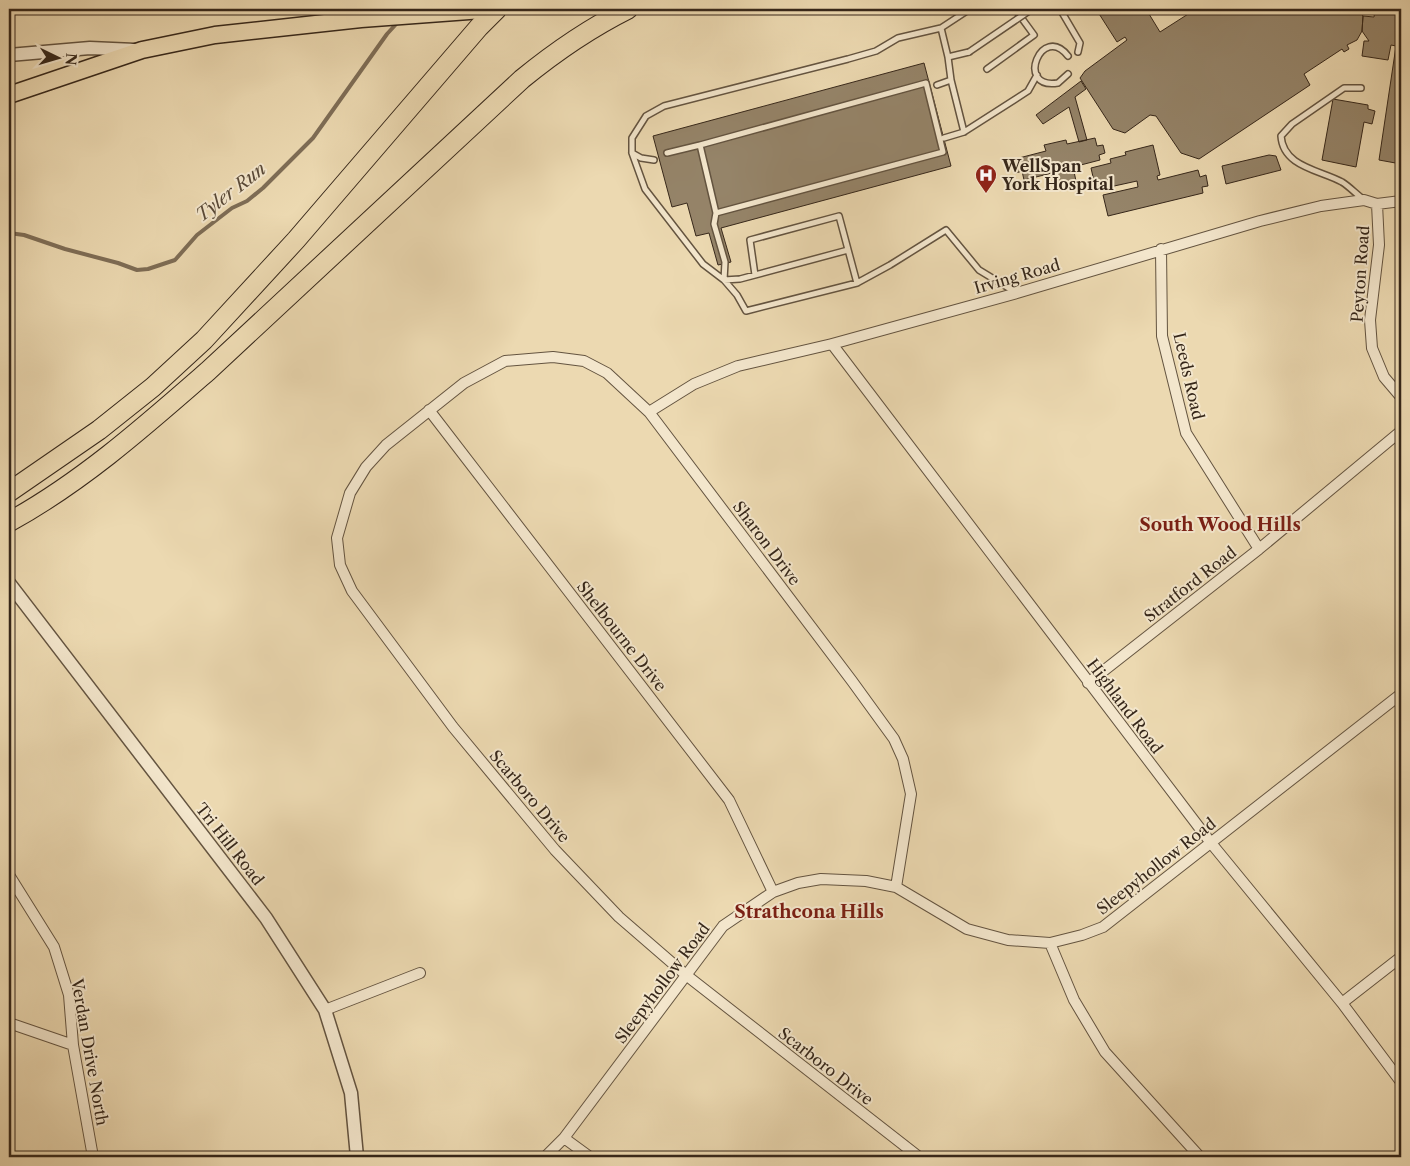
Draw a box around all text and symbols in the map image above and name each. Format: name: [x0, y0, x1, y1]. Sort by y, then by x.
north arrow: [32, 32, 82, 82]
text: N: [61, 52, 80, 66]
place label: WellSpan York Hospital: [1001, 156, 1114, 194]
water label: Tyler Run: [192, 158, 270, 226]
hospital icon: WellSpan York Hospital: [974, 163, 998, 194]
street label: Peyton Road: [1347, 225, 1373, 323]
street label: Irving Road: [972, 254, 1063, 298]
street label: Leeds Road: [1169, 330, 1209, 422]
street label: Sharon Drive: [729, 497, 805, 589]
district label: South Wood Hills: [1139, 514, 1301, 536]
street label: Stratford Road: [1140, 542, 1240, 626]
street label: Shelbourne Drive: [573, 577, 671, 695]
street label: Highland Road: [1083, 655, 1167, 758]
street label: Scarboro Drive: [485, 746, 575, 846]
street label: Tri Hill Road: [192, 799, 268, 889]
street label: Sleepyhollow Road: [1092, 813, 1220, 919]
district label: Strathcona Hills: [734, 901, 884, 923]
street label: Sleepyhollow Road: [610, 919, 714, 1047]
street label: Verdan Drive North: [67, 976, 113, 1127]
street label: Scarboro Drive: [775, 1023, 877, 1109]

